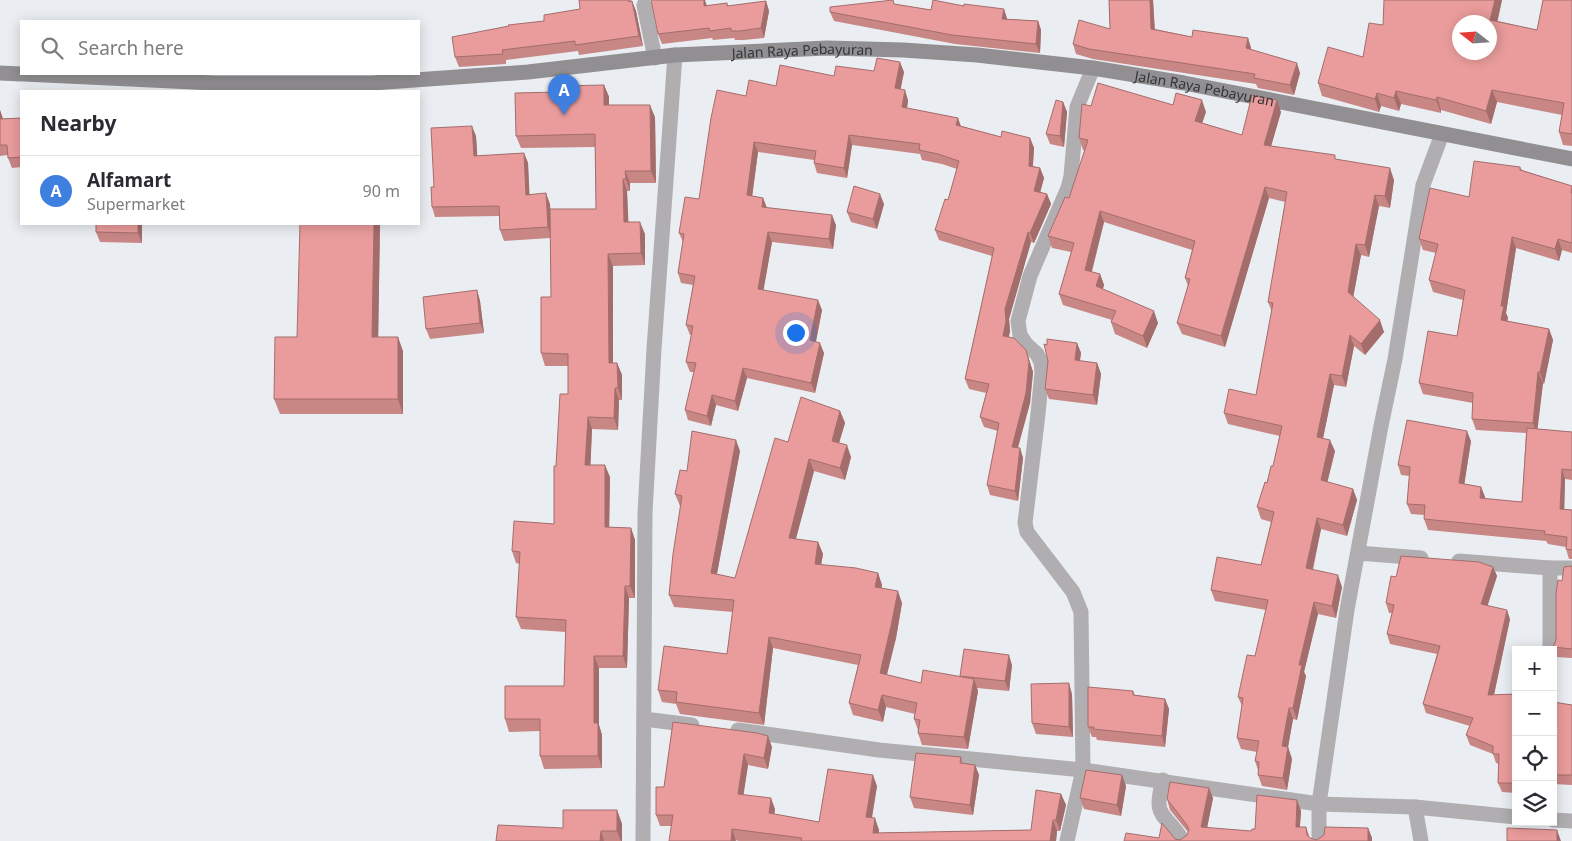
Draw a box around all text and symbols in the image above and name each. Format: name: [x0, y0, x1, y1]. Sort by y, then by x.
north arrow: [1452, 15, 1497, 60]
search box: [20, 20, 420, 75]
icon: search: [38, 34, 66, 62]
text: Search here: [78, 35, 184, 61]
street label: Jalan Raya Pebayuran: [729, 38, 873, 62]
street label: Jalan Raya Pebayuran: [1132, 65, 1276, 110]
pin: A: [548, 74, 580, 115]
text: Nearby: [40, 109, 116, 137]
text: Alfamart: [87, 167, 171, 193]
text: A: [50, 180, 62, 202]
text: 90 m: [363, 180, 400, 202]
text: Supermarket: [87, 193, 185, 215]
your location: [783, 320, 809, 346]
map controls: [1512, 646, 1557, 826]
button: +: [1512, 646, 1557, 691]
button: −: [1512, 691, 1557, 736]
button: locate: [1512, 736, 1557, 781]
button: layers: [1512, 781, 1557, 826]

